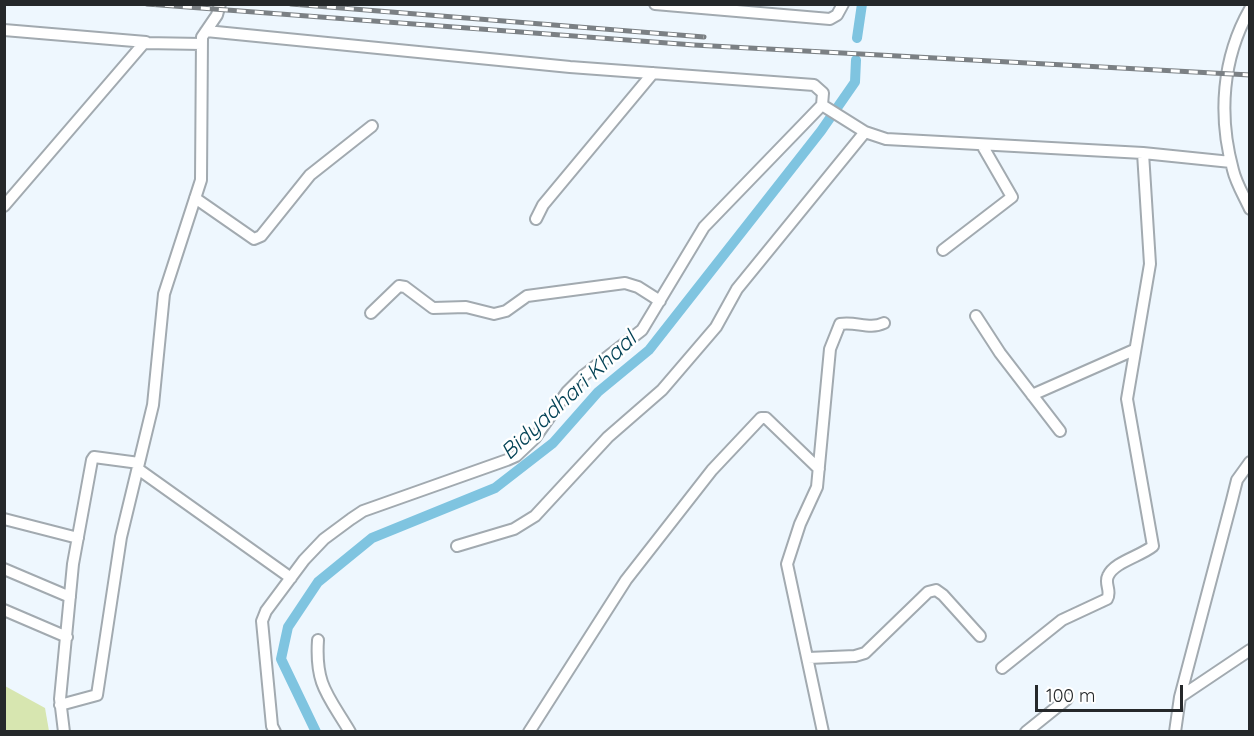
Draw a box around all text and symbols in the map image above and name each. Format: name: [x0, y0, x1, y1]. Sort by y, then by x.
water label: Bidyadhari Khaal: [496, 326, 642, 466]
scale bar: [1038, 673, 1186, 711]
text: 100 m: [1046, 684, 1095, 707]

